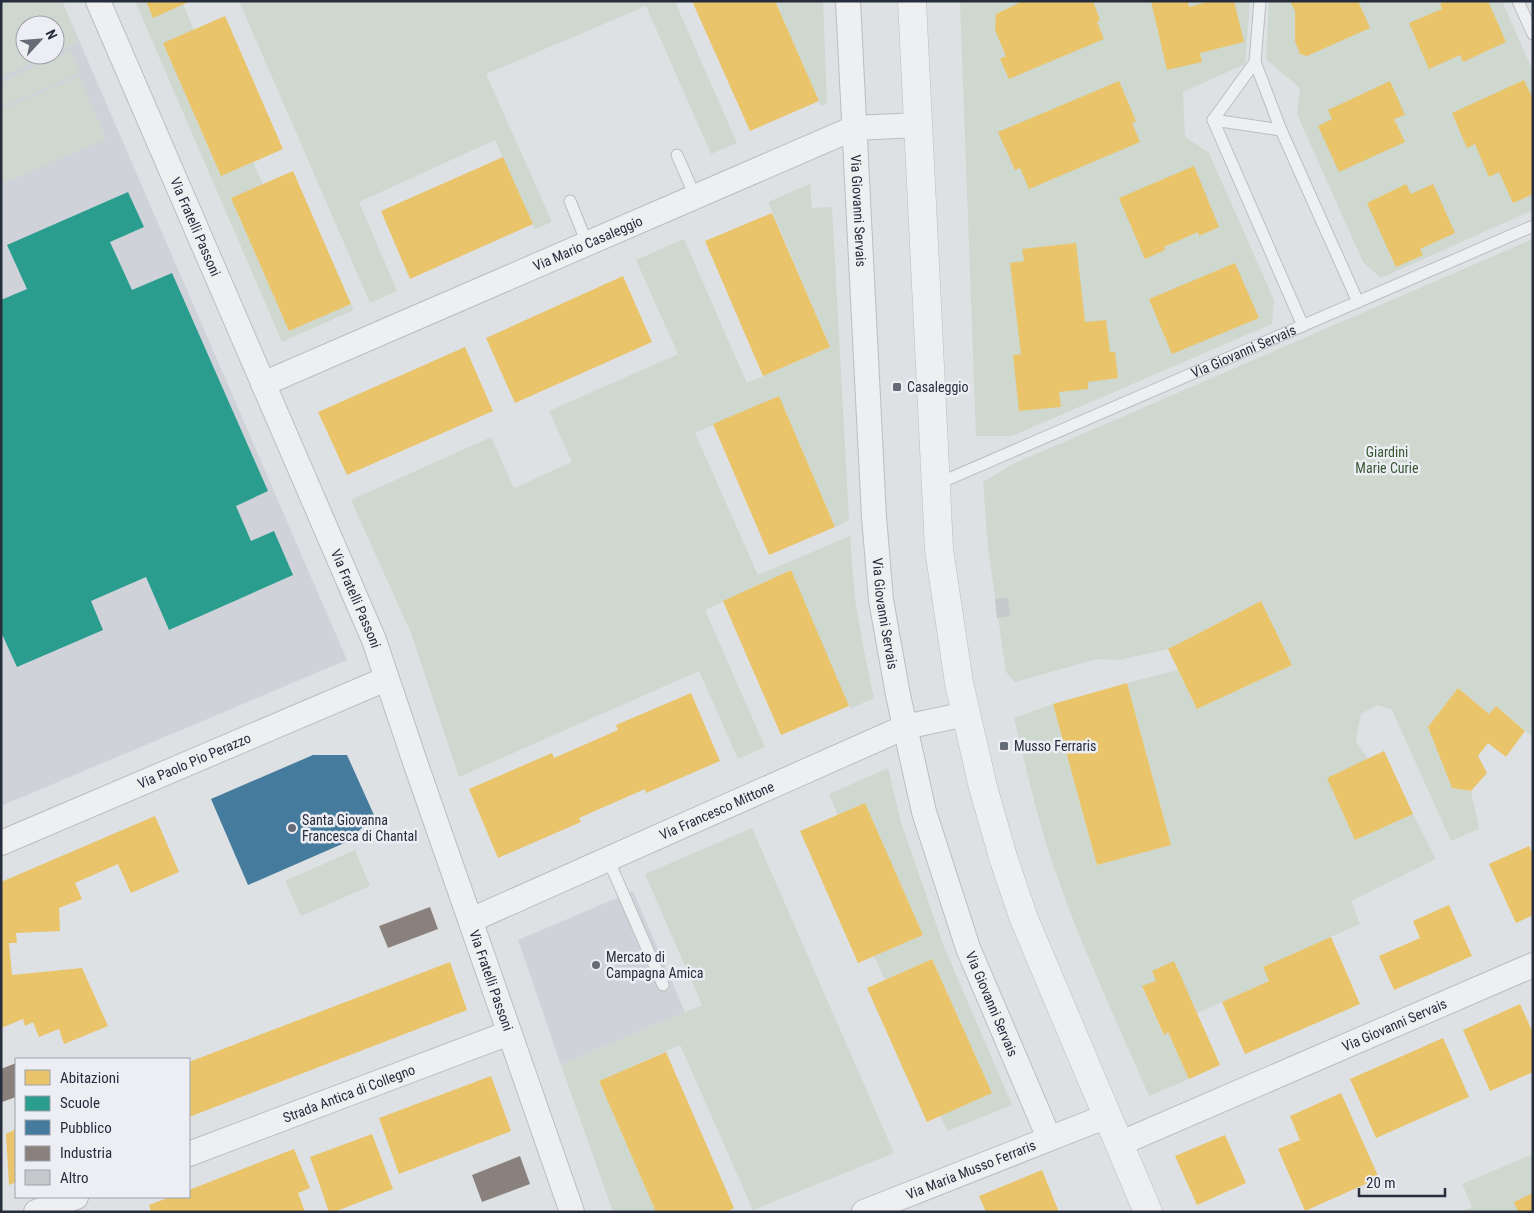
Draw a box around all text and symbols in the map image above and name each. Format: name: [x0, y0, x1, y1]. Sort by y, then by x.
north arrow: [15, 15, 65, 65]
text: N: [43, 27, 61, 42]
street label: Via Giovanni Servais: [848, 154, 869, 267]
street label: Via Fratelli Passoni: [167, 175, 224, 279]
street label: Via Mario Casaleggio: [531, 213, 645, 274]
street label: Via Giovanni Servais: [1189, 322, 1298, 381]
place label: Casaleggio: [907, 379, 969, 395]
marker: Casaleggio: [891, 381, 903, 393]
park label: Giardini Marie Curie: [1355, 444, 1419, 476]
street label: Via Fratelli Passoni: [328, 547, 384, 650]
street label: Via Giovanni Servais: [869, 557, 901, 671]
street label: Via Paolo Pio Perazzo: [135, 730, 253, 792]
place label: Musso Ferraris: [1014, 738, 1096, 754]
marker: Musso Ferraris: [998, 740, 1010, 752]
street label: Via Francesco Mittone: [657, 778, 777, 843]
place label: Santa Giovanna Francesca di Chantal: [302, 812, 417, 844]
marker: Santa Giovanna Francesca di Chantal: [286, 822, 298, 834]
street label: Via Fratelli Passoni: [466, 928, 516, 1033]
place label: Mercato di Campagna Amica: [606, 949, 703, 981]
street label: Via Giovanni Servais: [962, 949, 1021, 1059]
marker: Mercato di Campagna Amica: [590, 959, 602, 971]
street label: Via Giovanni Servais: [1340, 995, 1449, 1055]
legend: [15, 1058, 190, 1198]
street label: Strada Antica di Collegno: [281, 1061, 417, 1126]
text: Abitazioni: [60, 1069, 119, 1087]
text: Scuole: [60, 1094, 100, 1112]
text: Pubblico: [60, 1119, 112, 1137]
street label: Via Maria Musso Ferraris: [904, 1137, 1038, 1203]
text: Industria: [60, 1144, 112, 1162]
scale bar: [1359, 1166, 1445, 1198]
text: Altro: [60, 1169, 88, 1187]
text: 20 m: [1366, 1174, 1396, 1192]

